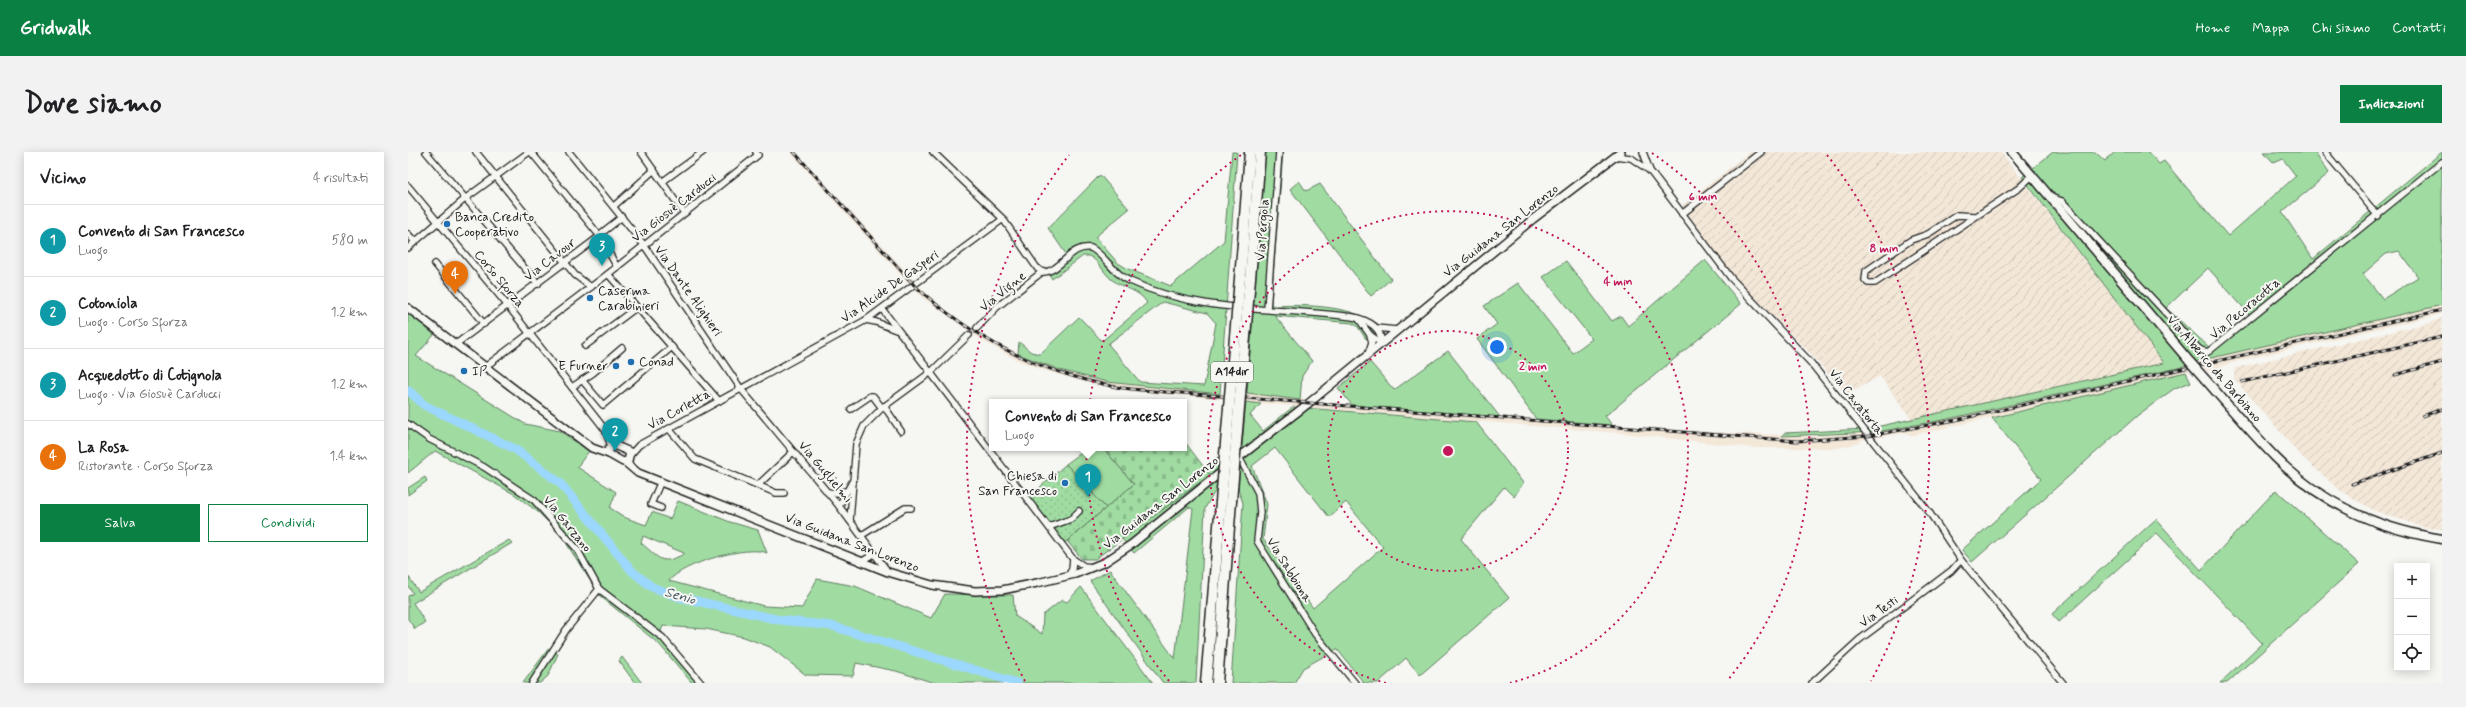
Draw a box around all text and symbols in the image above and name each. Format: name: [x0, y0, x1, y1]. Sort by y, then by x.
text: Gridwalk: [20, 16, 91, 41]
text: Home: [2195, 19, 2230, 37]
text: Mappa: [2252, 19, 2290, 37]
text: Chi siamo: [2312, 19, 2370, 37]
text: Contatti: [2392, 19, 2446, 37]
button: Indicazioni: [2340, 85, 2442, 123]
text: Dove siamo: [24, 86, 162, 123]
text: Vicino: [40, 167, 86, 189]
street label: Via Giosuè Carducci: [628, 169, 720, 246]
text: 4 risultati: [313, 170, 368, 187]
street label: Via Guidana San Lorenzo: [1440, 180, 1563, 281]
text: 6 min: [1689, 189, 1717, 205]
street label: Via Pergola: [1252, 199, 1275, 261]
place label: Banca Credito Cooperativo: [455, 209, 534, 241]
marker: Banca Credito Cooperativo: [442, 219, 452, 229]
text: Convento di San Francesco: [78, 222, 245, 242]
text: 1: [50, 232, 56, 249]
text: 580 m: [331, 232, 368, 249]
pin: 3: [589, 233, 615, 266]
street label: Via Cavour: [521, 234, 580, 286]
text: 8 min: [1869, 241, 1899, 257]
text: Luogo: [78, 242, 108, 259]
street label: Via Dante Alighieri: [650, 242, 726, 340]
street label: Corso Sforza: [468, 247, 528, 313]
street label: Via Alcide De Gasperi: [838, 247, 942, 327]
pin: 4: [442, 261, 468, 294]
street label: Via Vigne: [976, 268, 1031, 318]
text: 4 min: [1603, 274, 1633, 290]
street label: Via Pecoracotta: [2206, 274, 2284, 343]
place label: Caserma Carabinieri: [598, 283, 659, 315]
marker: Caserma Carabinieri: [585, 293, 595, 303]
text: Cotoniola: [78, 294, 138, 314]
text: 2: [50, 304, 56, 321]
text: 1.2 km: [331, 304, 368, 321]
street label: Via Alberico da Barbiano: [2163, 312, 2265, 426]
text: Luogo · Corso Sforza: [78, 314, 188, 331]
your location: [1487, 337, 1507, 357]
place label: Conad: [639, 354, 674, 371]
marker: Conad: [626, 357, 636, 367]
place label: E Furner: [558, 358, 609, 375]
text: 2 min: [1519, 359, 1547, 375]
marker: E Furner: [611, 361, 621, 371]
road number: A14dir: [1211, 362, 1253, 382]
place label: IP: [472, 363, 487, 380]
street label: Via Cavatorta: [1825, 365, 1887, 439]
text: Acquedotto di Cotignola: [78, 366, 222, 386]
marker: IP: [459, 366, 469, 376]
text: 3: [50, 376, 56, 393]
text: 1.2 km: [331, 376, 368, 393]
text: Luogo · Via Giosuè Carducci: [78, 386, 221, 403]
street label: Via Corletta: [645, 386, 714, 434]
popup: [989, 399, 1187, 451]
text: Convento di San Francesco: [1005, 407, 1171, 427]
pin: 2: [602, 418, 628, 451]
text: Luogo: [1005, 427, 1034, 444]
text: La Rosa: [78, 438, 128, 458]
street label: Via Guglielmi: [793, 438, 856, 508]
centre of rings: [1441, 444, 1455, 458]
text: 4: [49, 448, 57, 465]
text: 1.4 km: [329, 448, 368, 465]
street label: Via Guidana San Lorenzo: [1100, 452, 1223, 553]
text: Ristorante · Corso Sforza: [78, 458, 213, 475]
pin: 1: [1075, 464, 1101, 497]
place label: Chiesa di San Francesco: [978, 468, 1057, 500]
marker: Chiesa di San Francesco: [1060, 478, 1070, 488]
street label: Via Garzano: [539, 492, 595, 556]
button: Salva: [40, 504, 200, 542]
button: Condividi: [208, 504, 368, 542]
street label: Via Guidana San Lorenzo: [783, 510, 922, 577]
street label: Via Sabbiona: [1262, 534, 1316, 606]
map controls: [2394, 563, 2430, 671]
button: +: [2394, 563, 2430, 599]
water label: Senio: [663, 583, 698, 609]
street label: Via Testi: [1856, 592, 1902, 632]
button: −: [2394, 599, 2430, 635]
button: locate: [2394, 635, 2430, 671]

